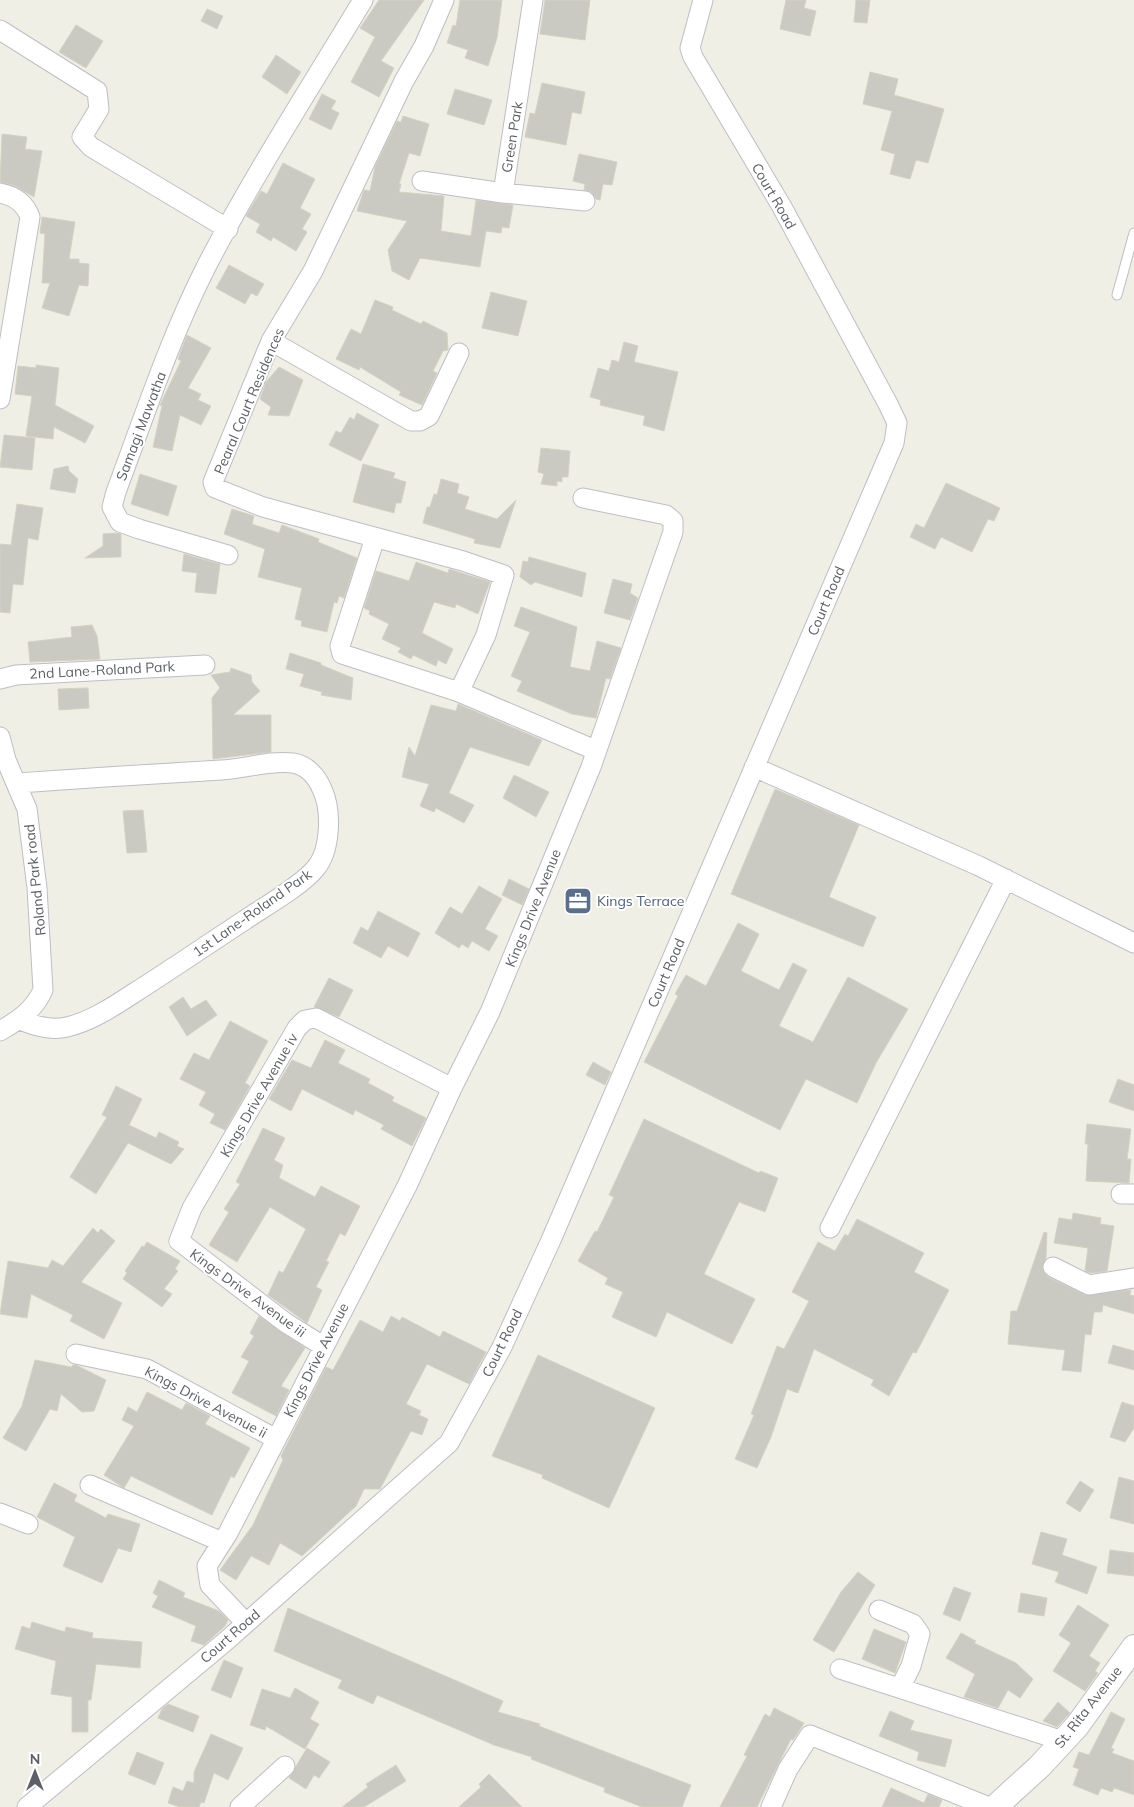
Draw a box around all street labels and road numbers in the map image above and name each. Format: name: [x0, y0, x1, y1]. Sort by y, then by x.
street label: Green Park: [497, 99, 527, 174]
street label: Court Road: [748, 160, 800, 232]
street label: Pearal Court Residences: [210, 325, 288, 477]
street label: Samagi Mawatha: [112, 369, 170, 483]
street label: Court Road: [803, 564, 849, 638]
street label: 2nd Lane-Roland Park: [29, 657, 176, 683]
street label: Roland Park road: [20, 823, 50, 937]
street label: Kings Drive Avenue: [501, 846, 565, 970]
street label: 1st Lane-Roland Park: [189, 865, 315, 961]
street label: Court Road: [643, 936, 689, 1010]
street label: Kings Drive Avenue iv: [216, 1029, 302, 1160]
street label: Kings Drive Avenue iii: [186, 1245, 310, 1341]
street label: Kings Drive Avenue: [279, 1300, 353, 1420]
street label: Court Road: [478, 1306, 526, 1380]
street label: Kings Drive Avenue ii: [142, 1362, 270, 1442]
street label: Court Road: [196, 1605, 264, 1667]
street label: St. Rita Avenue: [1050, 1662, 1126, 1752]

